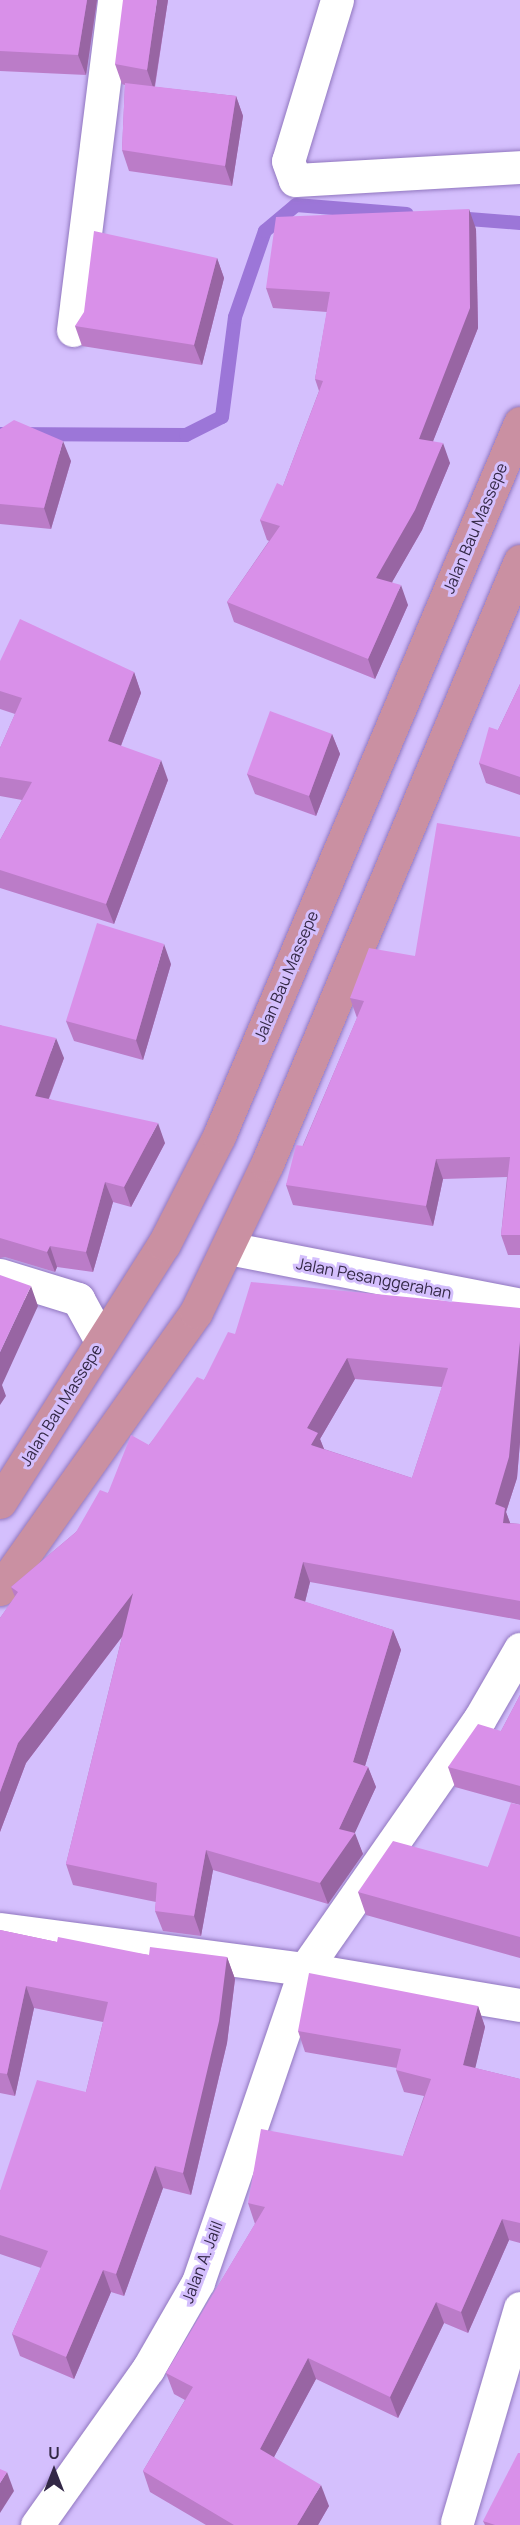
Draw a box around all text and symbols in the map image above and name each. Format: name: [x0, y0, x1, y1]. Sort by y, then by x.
street label: Jalan Bau Massepe: [439, 460, 511, 596]
street label: Jalan Bau Massepe: [250, 908, 322, 1044]
street label: Jalan Pesanggerahan: [295, 1254, 453, 1302]
street label: Jalan Bau Massepe: [16, 1341, 106, 1469]
street label: Jalan A. Jalil: [178, 2218, 226, 2306]
north arrow: [24, 2441, 84, 2501]
text: U: [48, 2442, 60, 2464]

